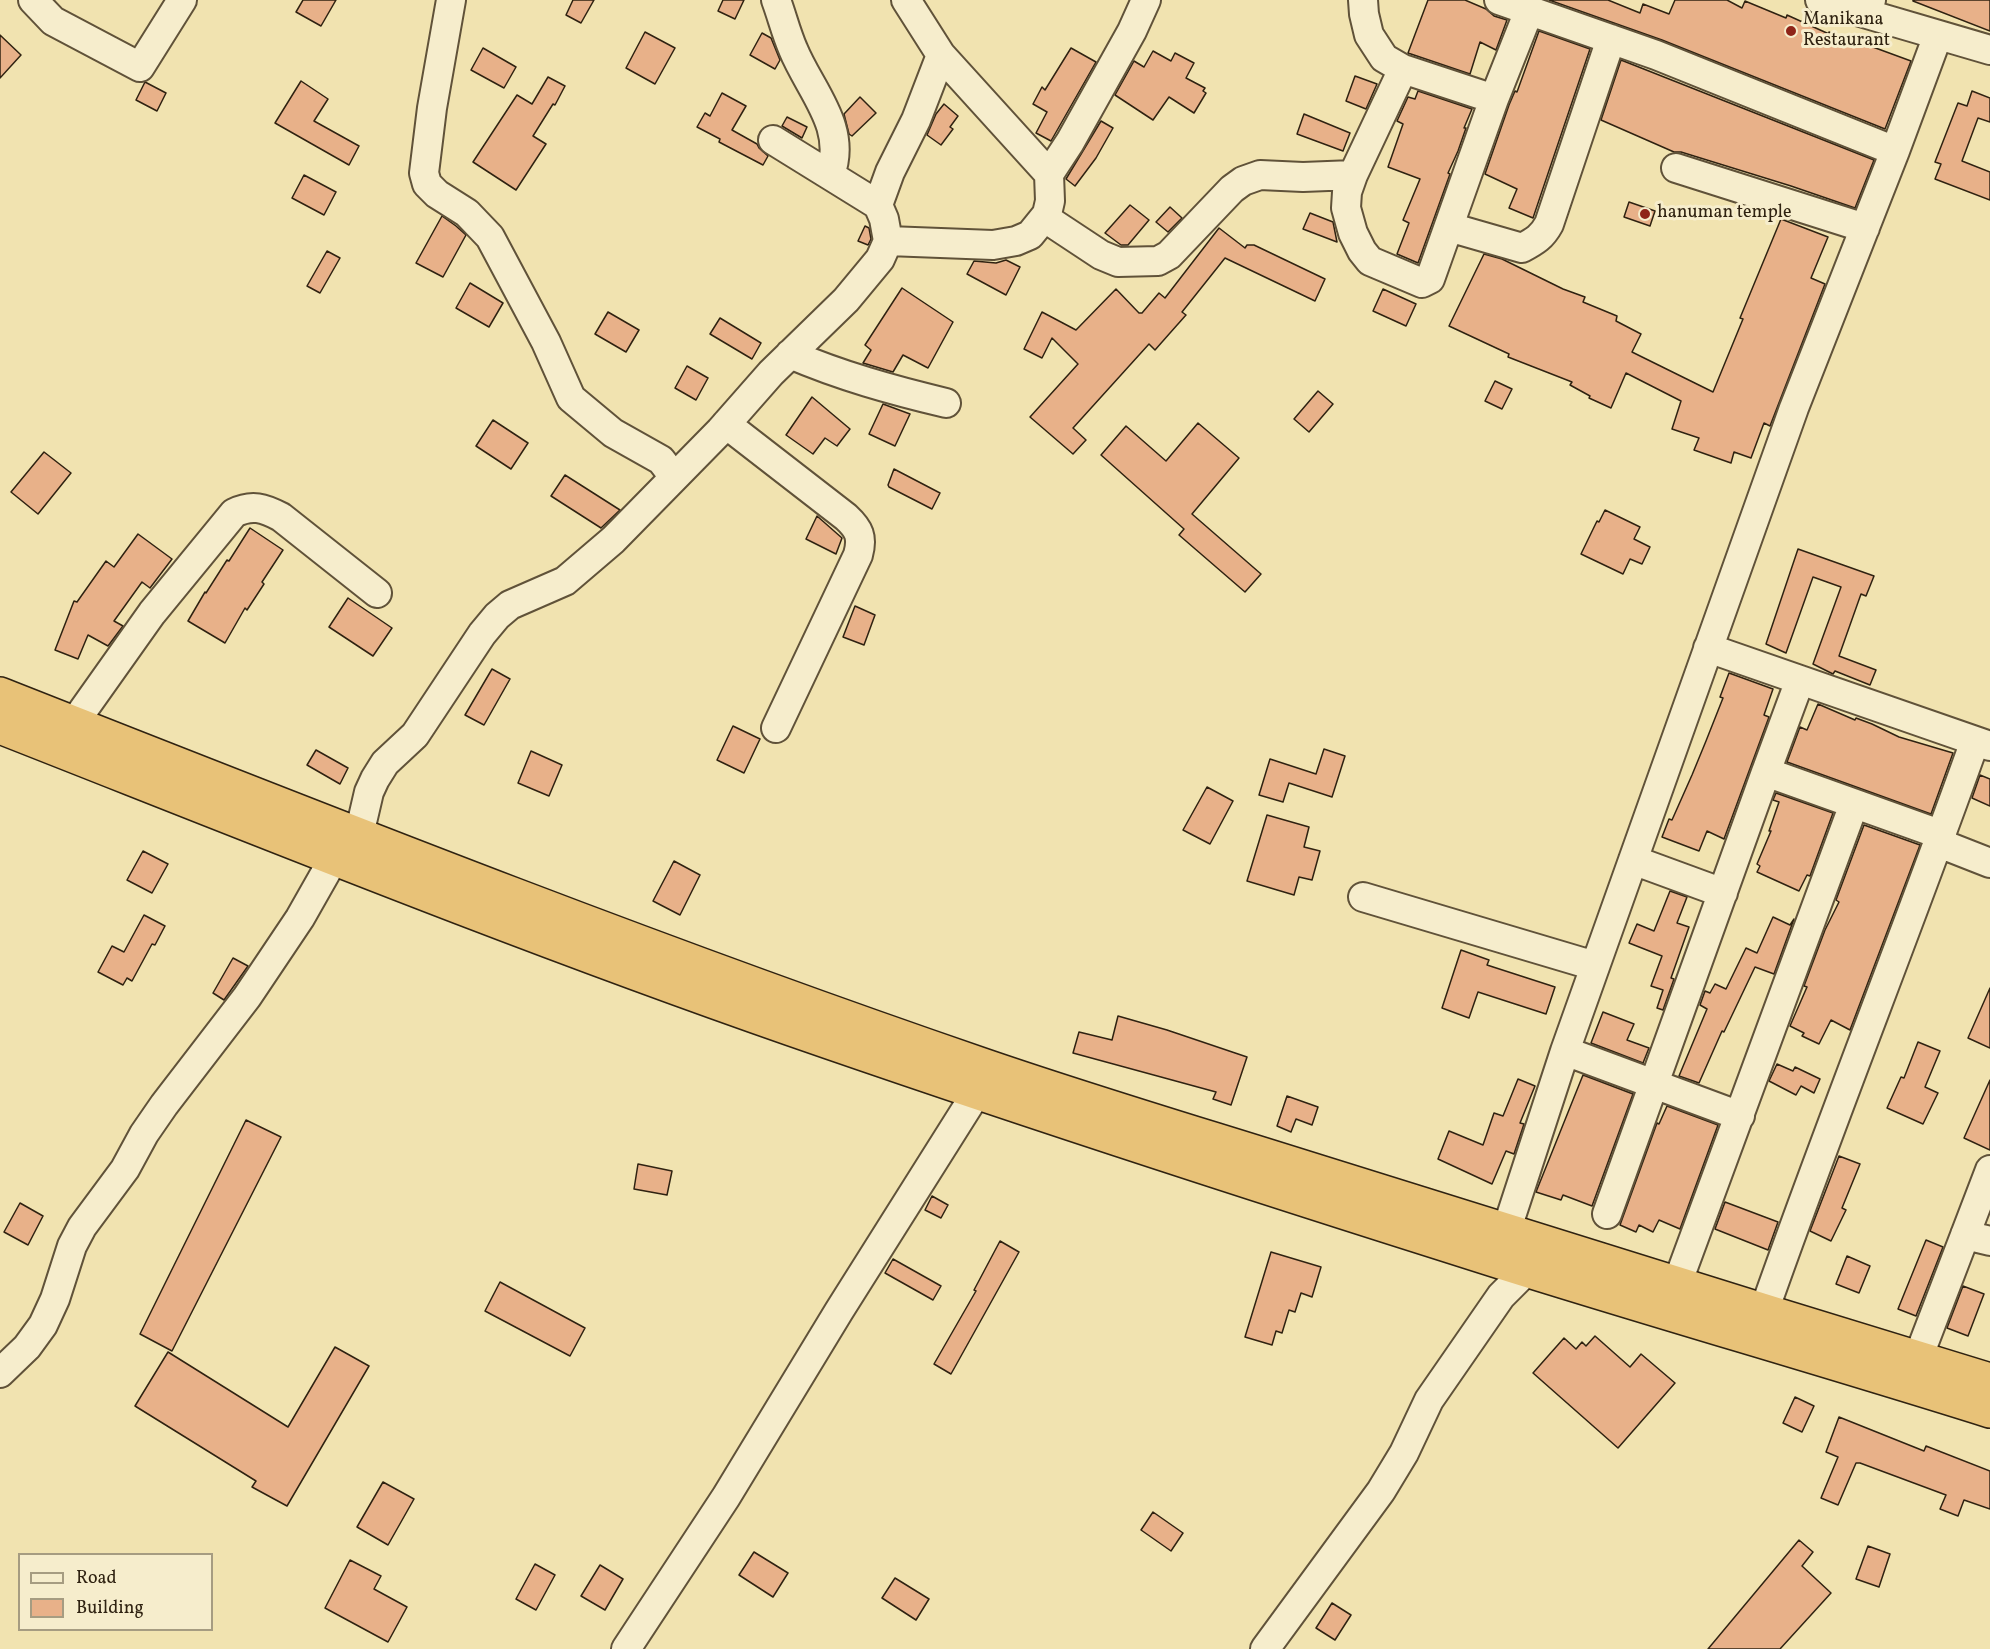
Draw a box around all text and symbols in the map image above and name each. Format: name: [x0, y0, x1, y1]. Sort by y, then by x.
place label: Manikana Restaurant: [1803, 10, 1890, 52]
marker: Manikana Restaurant: [1784, 24, 1798, 38]
place label: hanuman temple: [1657, 203, 1791, 225]
marker: hanuman temple: [1638, 207, 1652, 221]
legend: [18, 1553, 213, 1631]
text: Road: [76, 1566, 117, 1591]
text: Building: [76, 1596, 144, 1621]

